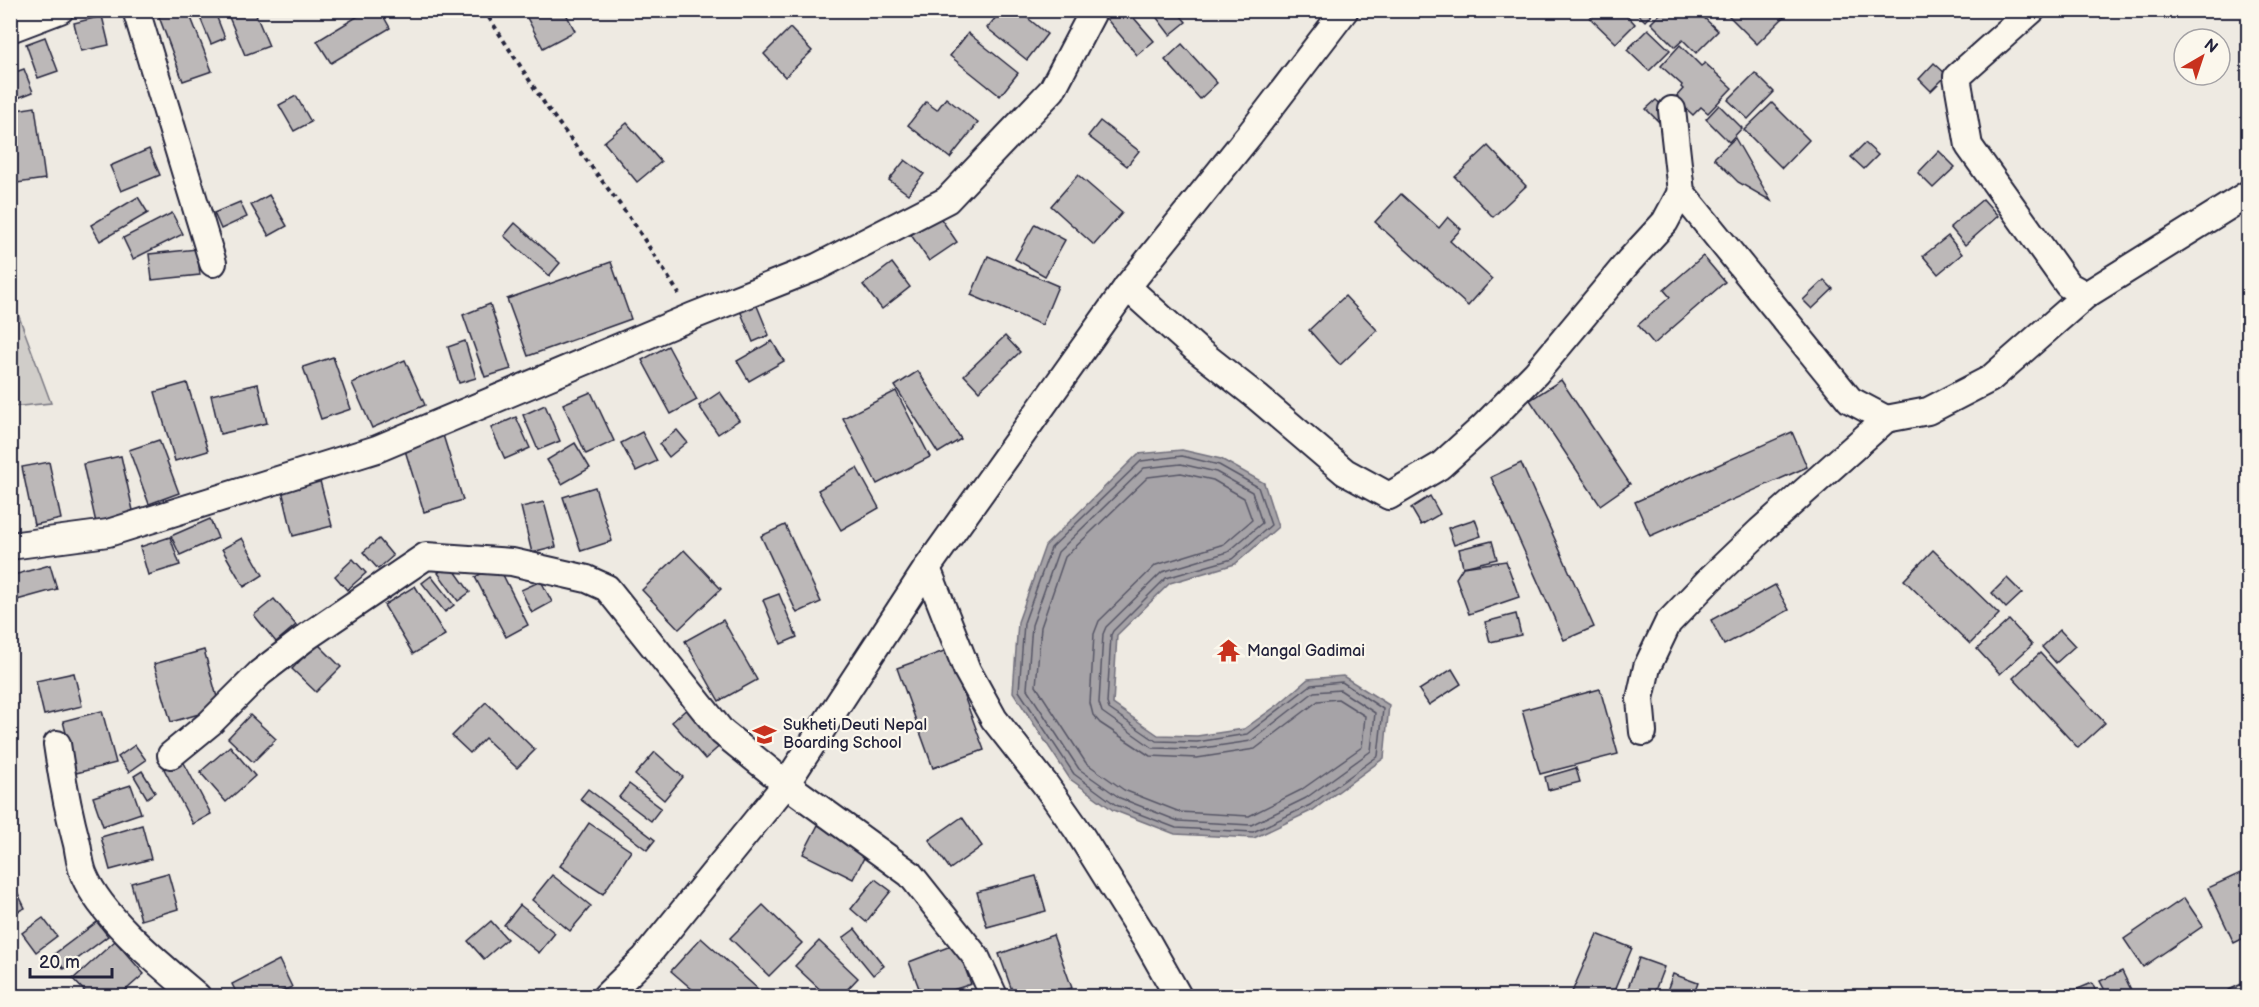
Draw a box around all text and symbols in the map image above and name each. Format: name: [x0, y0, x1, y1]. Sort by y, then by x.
north arrow: [2172, 27, 2232, 87]
text: N: [2200, 35, 2221, 58]
temple icon: Mangal Gadimai: [1216, 638, 1242, 664]
place label: Mangal Gadimai: [1247, 642, 1365, 661]
place label: Sukheti Deuti Nepal Boarding School: [783, 716, 927, 753]
school or university icon: Sukheti Deuti Nepal Boarding School: [752, 721, 778, 747]
scale bar: [30, 941, 112, 979]
text: 20 m: [39, 952, 80, 973]

